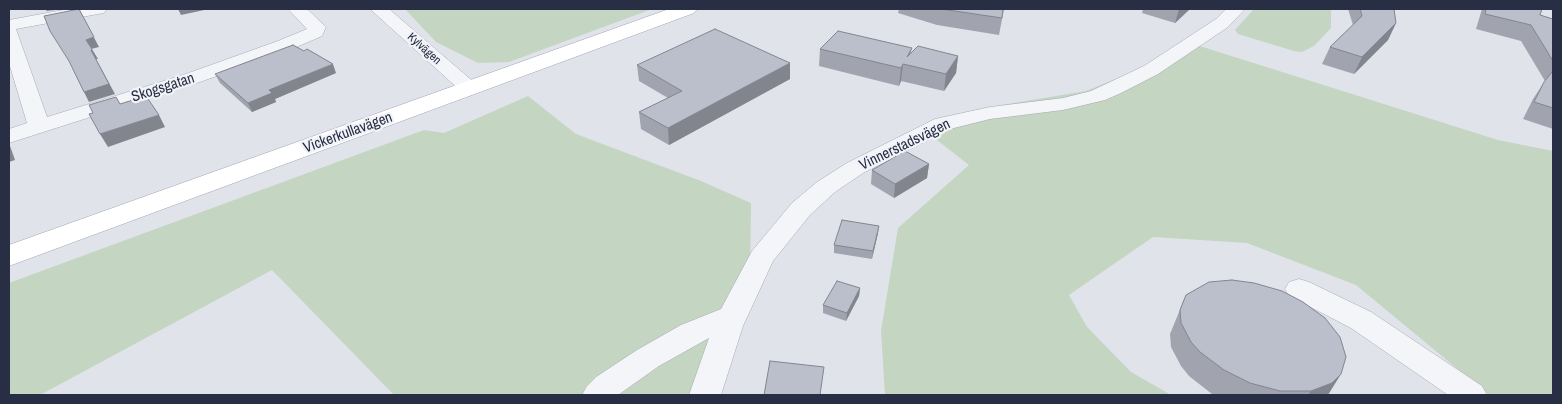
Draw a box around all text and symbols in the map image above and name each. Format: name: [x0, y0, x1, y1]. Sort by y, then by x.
street label: Kylvägen: [404, 30, 444, 68]
street label: Skogsgatan: [129, 69, 197, 107]
street label: Vickerkullavägen: [301, 109, 395, 157]
street label: Vinnerstadsvägen: [857, 115, 953, 175]

